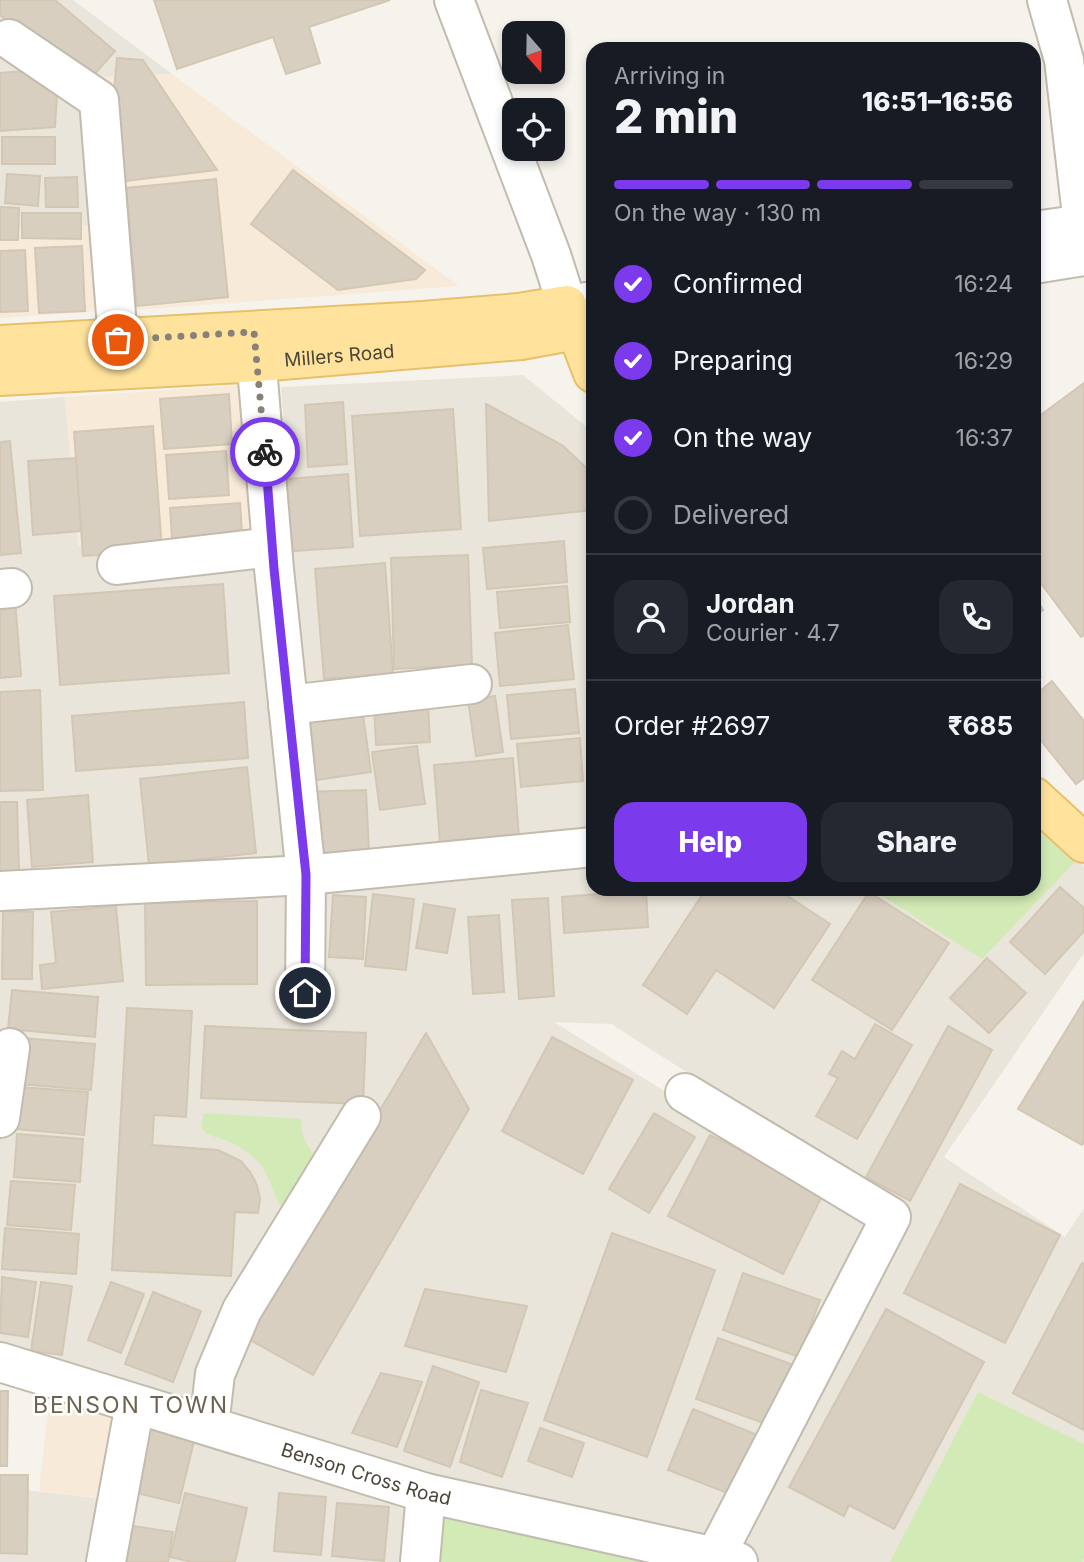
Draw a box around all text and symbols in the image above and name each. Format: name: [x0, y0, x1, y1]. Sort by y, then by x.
north arrow: [502, 21, 565, 84]
map controls: [502, 21, 565, 161]
text: Arriving in: [614, 62, 725, 90]
text: 16:51–16:56: [862, 86, 1013, 117]
text: 2 min: [614, 88, 738, 144]
button: locate: [502, 98, 565, 161]
text: On the way · 130 m: [614, 199, 821, 227]
icon: check: [614, 265, 652, 303]
text: Confirmed: [673, 268, 803, 299]
text: 16:24: [954, 270, 1013, 298]
pin: [88, 310, 148, 370]
icon: bag: [99, 321, 137, 359]
street label: Millers Road: [283, 339, 395, 371]
icon: check: [614, 342, 652, 380]
text: Preparing: [673, 345, 793, 376]
text: 16:29: [954, 347, 1013, 375]
courier: [230, 417, 300, 487]
icon: check: [614, 419, 652, 457]
text: On the way: [673, 422, 812, 453]
text: 16:37: [956, 424, 1013, 452]
icon: bike: [246, 433, 284, 471]
text: Delivered: [673, 499, 789, 530]
button: person: [614, 580, 688, 654]
button: phone: [939, 580, 1013, 654]
text: Jordan: [706, 588, 795, 619]
text: Courier · 4.7: [706, 619, 840, 647]
text: Order #2697: [614, 710, 770, 741]
text: ₹685: [948, 710, 1013, 741]
button: Help: [614, 802, 807, 882]
button: Share: [821, 802, 1013, 882]
pin: [275, 963, 335, 1023]
icon: home: [286, 974, 324, 1012]
district label: BENSON TOWN: [33, 1391, 229, 1419]
street label: Benson Cross Road: [279, 1438, 453, 1510]

